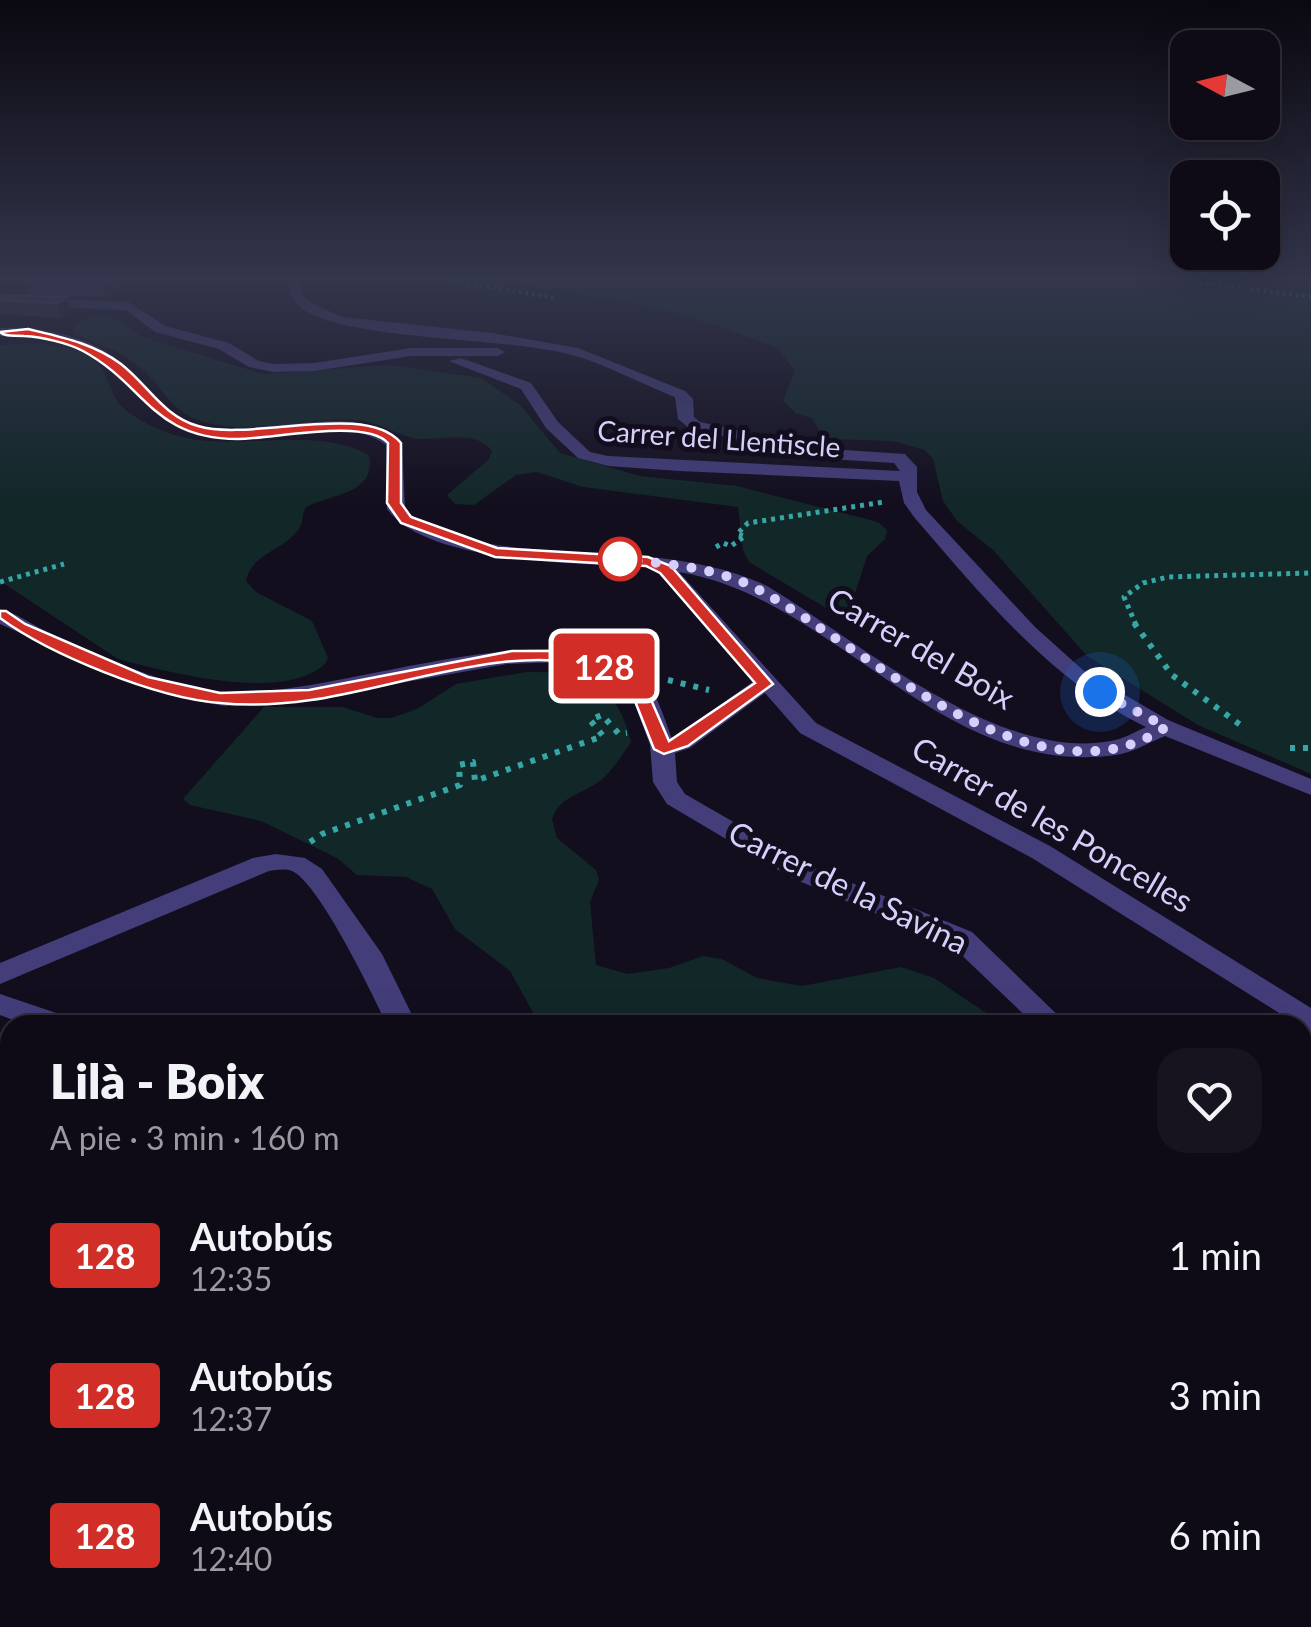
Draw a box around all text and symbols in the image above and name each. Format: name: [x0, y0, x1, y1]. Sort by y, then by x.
north arrow: [1170, 30, 1280, 140]
map controls: [1170, 30, 1280, 270]
button: locate: [1170, 160, 1280, 270]
street label: Carrer del Llentiscle: [596, 413, 842, 463]
unlabelled marker: [599, 538, 641, 580]
street label: Carrer del Boix: [822, 579, 1022, 717]
line badge: 128: [546, 634, 662, 698]
text: 128: [574, 645, 634, 687]
your location: [1075, 667, 1125, 717]
street label: Carrer de les Poncelles: [905, 727, 1200, 920]
street label: Carrer de la Savina: [723, 812, 975, 961]
button: heart: [1157, 1048, 1262, 1153]
text: Lilà - Boix: [50, 1052, 264, 1109]
text: A pie · 3 min · 160 m: [50, 1118, 340, 1157]
text: Autobús: [190, 1213, 333, 1259]
text: 1 min: [1169, 1232, 1262, 1278]
text: 128: [75, 1234, 135, 1276]
text: 12:35: [190, 1259, 272, 1298]
text: Autobús: [190, 1353, 333, 1399]
text: 3 min: [1169, 1372, 1262, 1418]
text: 128: [75, 1374, 135, 1416]
text: 12:37: [190, 1399, 272, 1438]
text: Autobús: [190, 1493, 333, 1539]
text: 6 min: [1169, 1512, 1262, 1558]
text: 128: [75, 1514, 135, 1556]
text: 12:40: [190, 1539, 272, 1578]

